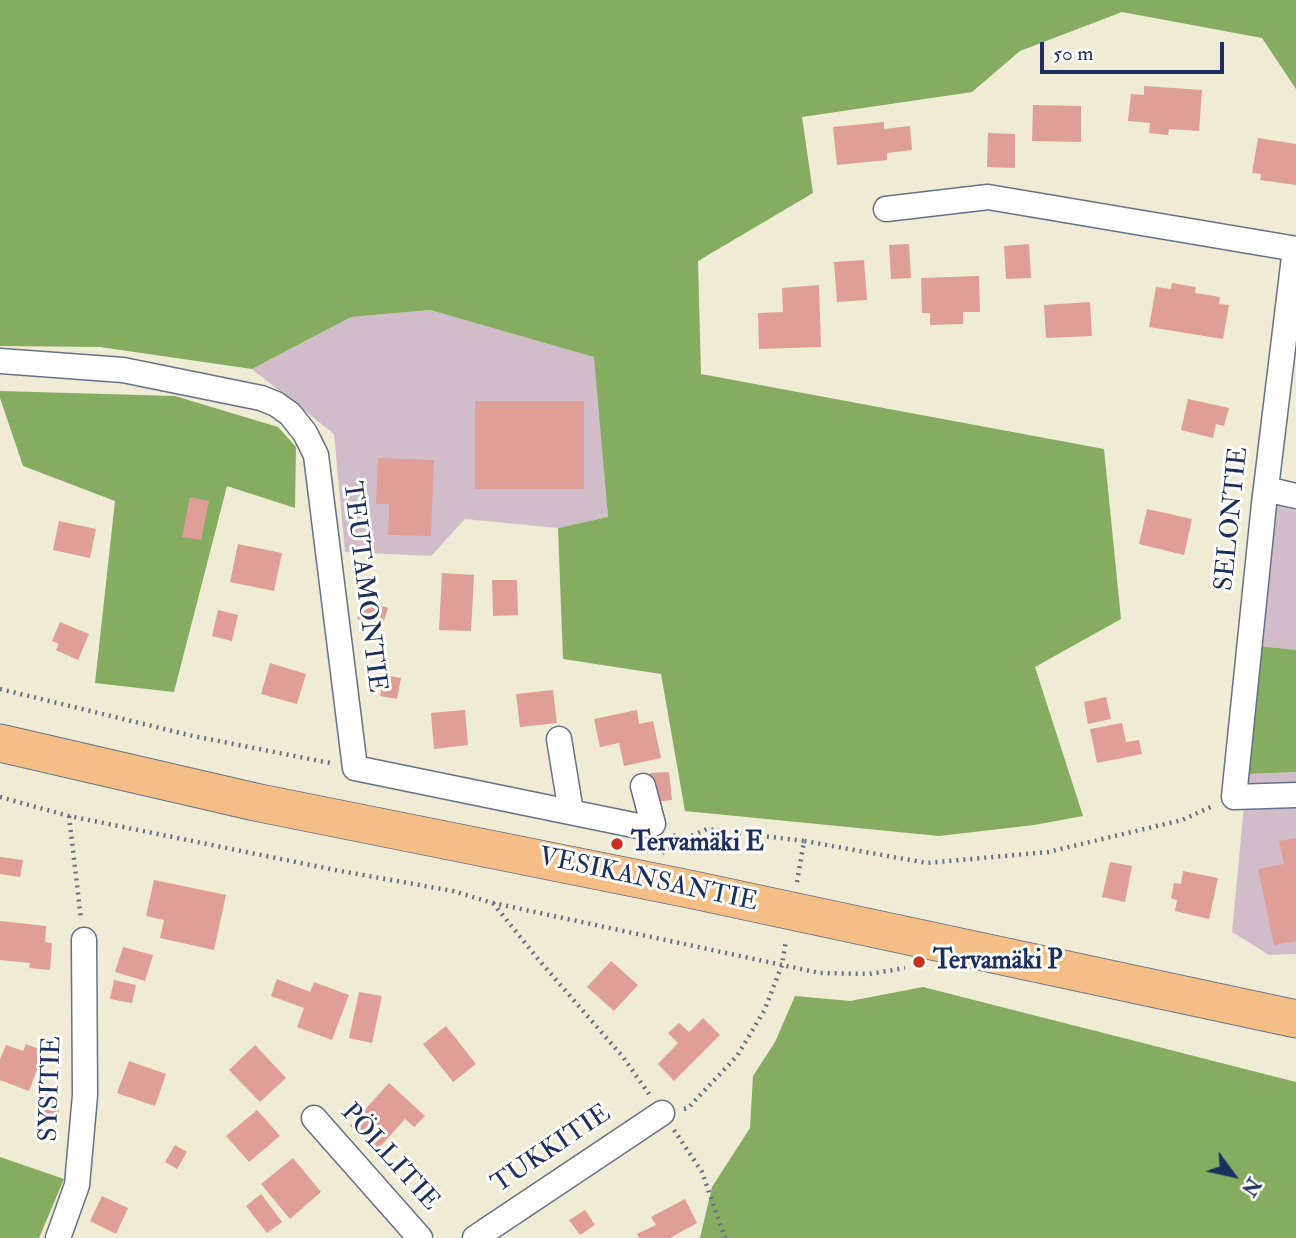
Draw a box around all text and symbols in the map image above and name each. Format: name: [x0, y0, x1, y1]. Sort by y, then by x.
scale bar: [1044, 28, 1228, 72]
text: 50 m: [1053, 40, 1094, 67]
street label: SELONTIE: [1210, 445, 1256, 593]
street label: TEUTAMONTIE: [335, 480, 391, 694]
place label: Tervamäki E: [631, 828, 764, 860]
marker: Tervamäki E: [609, 836, 625, 852]
street label: VESIKANSANTIE: [536, 843, 760, 919]
place label: Tervamäki P: [933, 946, 1063, 978]
marker: Tervamäki P: [911, 954, 927, 970]
street label: SYSITIE: [35, 1036, 69, 1142]
street label: PÖLLITIE: [333, 1098, 445, 1218]
street label: TUKKITIE: [487, 1099, 617, 1201]
north arrow: [1198, 1140, 1268, 1210]
text: N: [1236, 1173, 1265, 1200]

